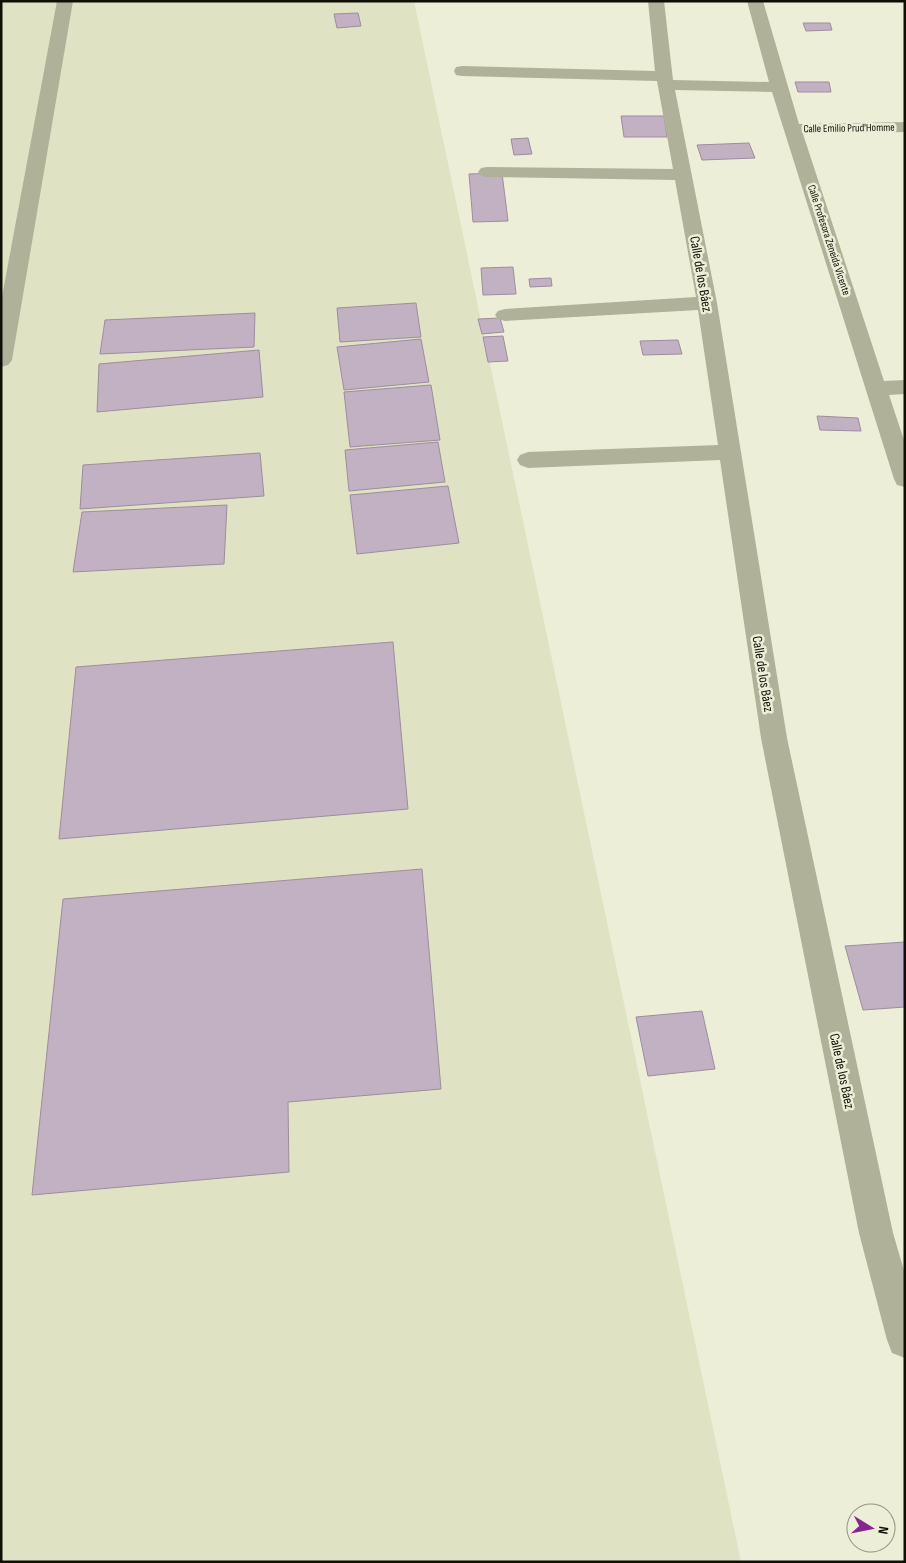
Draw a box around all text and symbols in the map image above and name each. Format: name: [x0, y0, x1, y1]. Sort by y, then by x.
street label: Calle Emilio Prud'Homme: [803, 121, 895, 135]
street label: Calle Profesora Zeneida Vicente: [805, 183, 853, 297]
street label: Calle de los Báez: [686, 235, 716, 313]
street label: Calle de los Báez: [749, 635, 777, 713]
street label: Calle de los Báez: [826, 1032, 858, 1110]
north arrow: [846, 1503, 896, 1553]
text: N: [874, 1525, 892, 1535]

